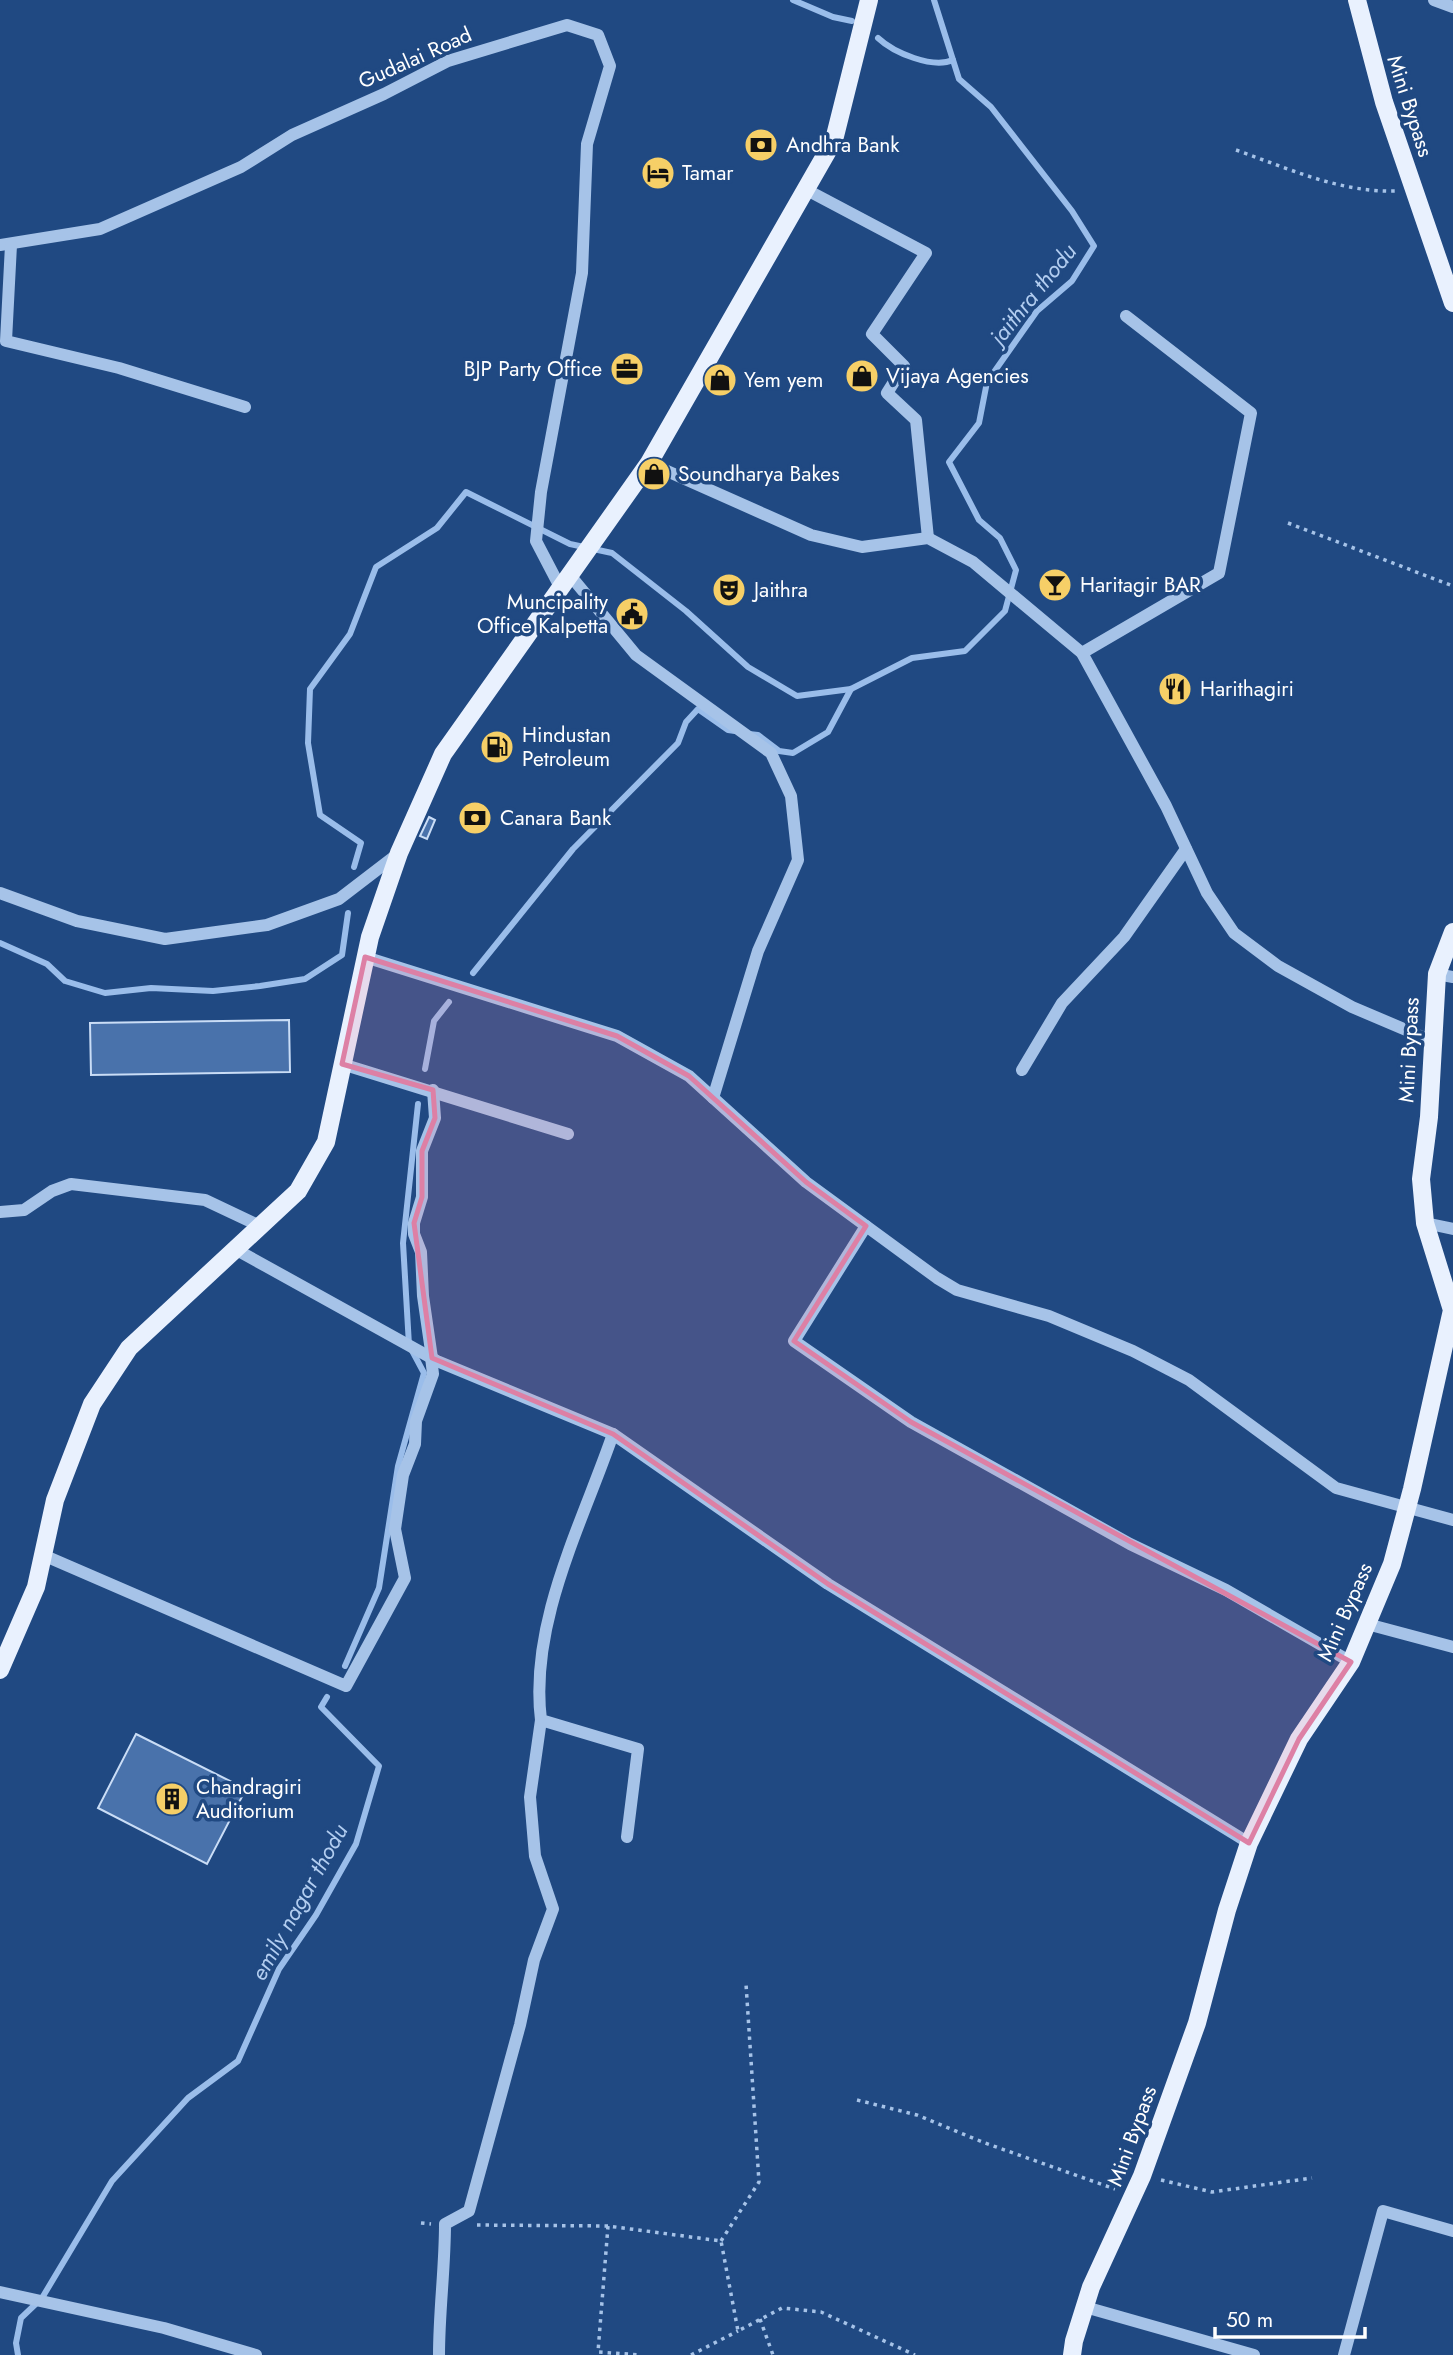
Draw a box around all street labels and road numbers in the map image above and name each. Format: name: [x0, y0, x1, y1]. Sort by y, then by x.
street label: Gudalai Road: [353, 20, 477, 96]
street label: Mini Bypass: [1379, 51, 1441, 161]
street label: Mini Bypass: [1391, 997, 1427, 1103]
street label: Mini Bypass: [1310, 1558, 1380, 1666]
street label: Mini Bypass: [1100, 2081, 1164, 2191]

